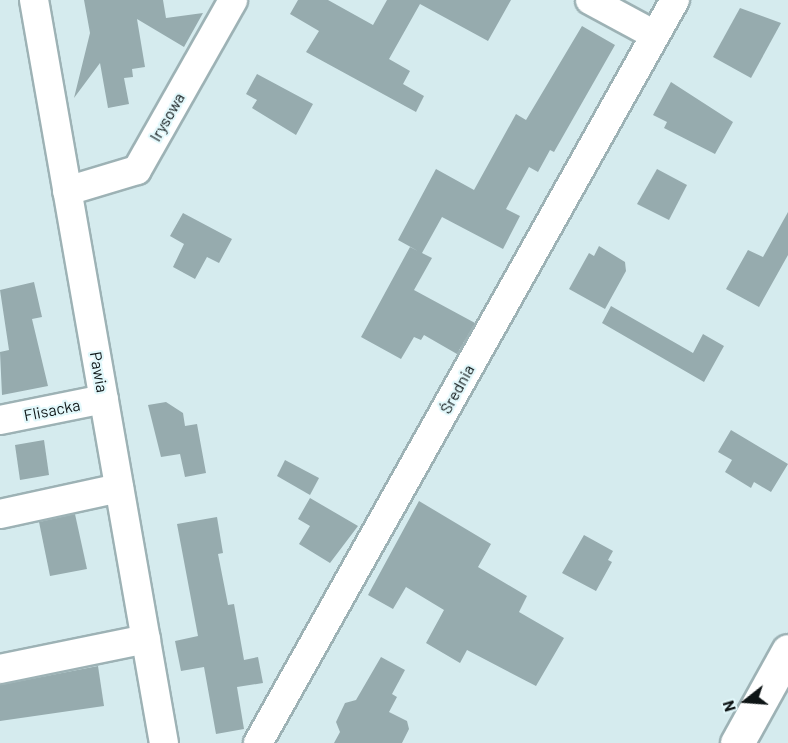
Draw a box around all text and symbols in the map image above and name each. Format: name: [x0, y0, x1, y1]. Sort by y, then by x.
street label: Irysowa: [145, 89, 189, 145]
street label: Pawia: [86, 350, 112, 394]
street label: Średnia: [436, 361, 478, 417]
street label: Flisacka: [22, 395, 82, 425]
north arrow: [716, 671, 776, 731]
text: N: [718, 699, 739, 714]

